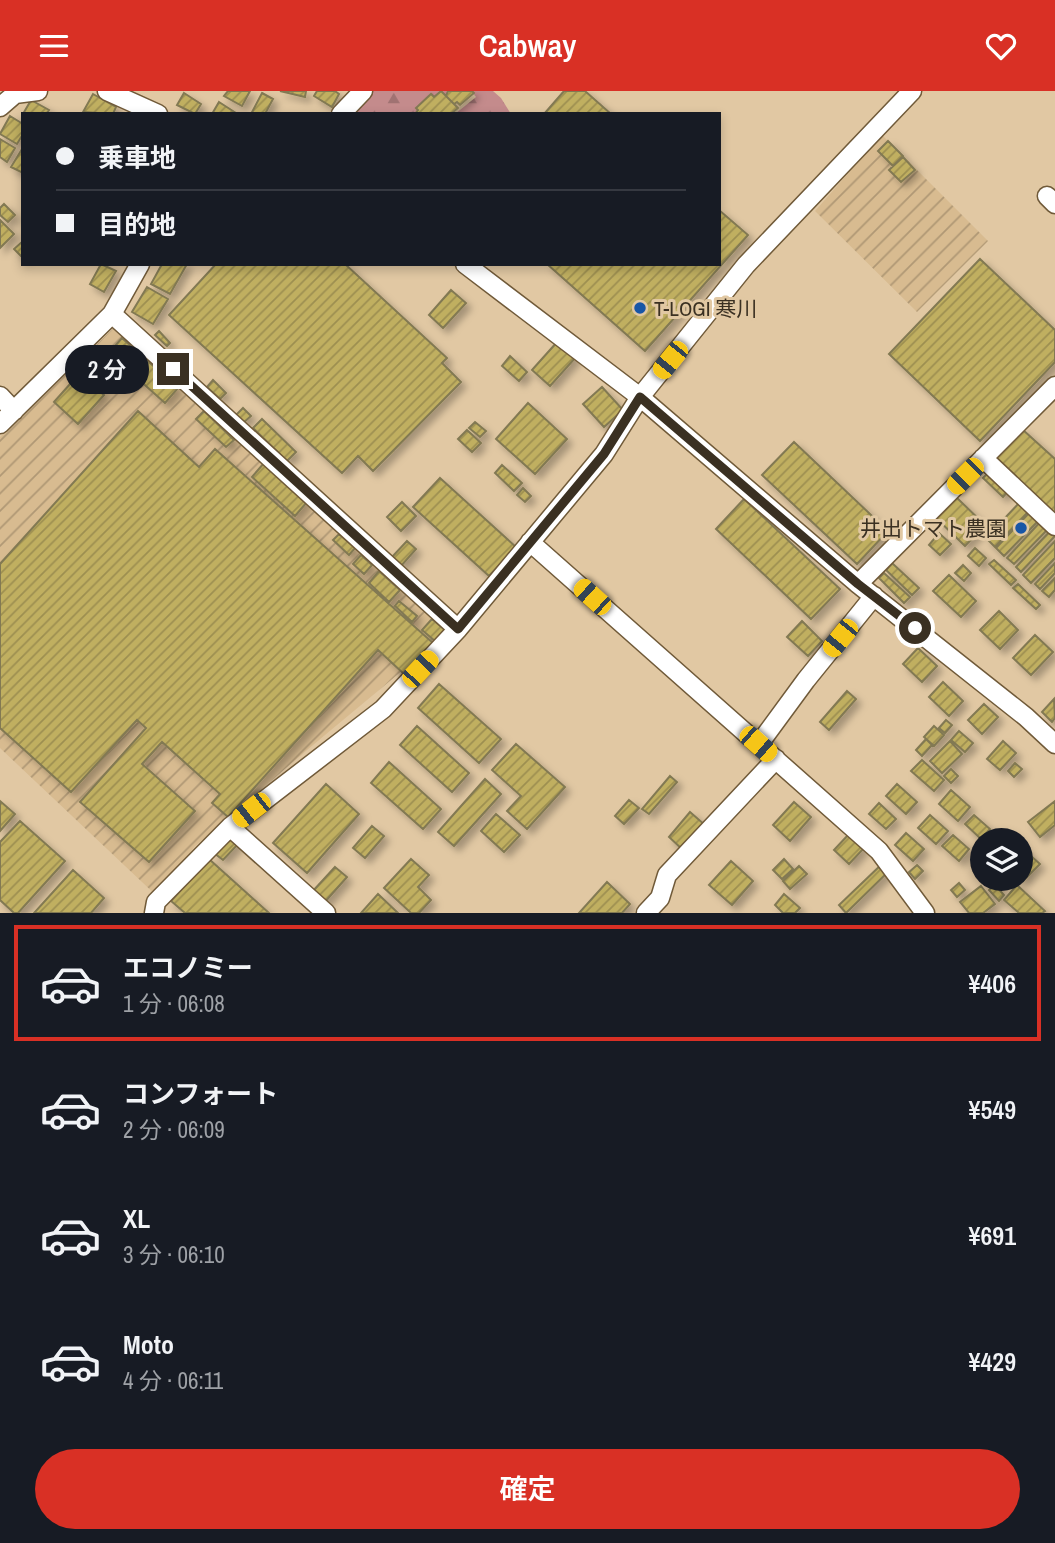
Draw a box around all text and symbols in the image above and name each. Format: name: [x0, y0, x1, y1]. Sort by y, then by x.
text: Cabway: [479, 24, 576, 67]
icon: menu: [35, 27, 73, 65]
icon: heart: [982, 27, 1020, 65]
text: 乗車地: [98, 140, 176, 175]
text: 目的地: [98, 207, 176, 242]
place label: T-LOGI 寒川: [654, 294, 757, 323]
marker: T-LOGI 寒川: [632, 300, 648, 316]
car: [649, 337, 692, 383]
callout: 2 分: [64, 345, 148, 393]
route end: [157, 353, 189, 385]
text: 2 分: [88, 354, 126, 385]
car: [943, 454, 988, 498]
place label: 井出トマト農園: [860, 514, 1007, 543]
marker: 井出トマト農園: [1013, 520, 1029, 536]
car: [570, 575, 615, 619]
route start: [899, 612, 931, 644]
car: [819, 615, 862, 661]
car: [398, 646, 443, 692]
car: [736, 722, 781, 766]
car: [228, 789, 275, 831]
map controls: [970, 828, 1033, 891]
button: layers: [970, 828, 1033, 891]
text: エコノミー: [123, 950, 253, 985]
icon: car: [39, 952, 102, 1015]
text: ¥406: [969, 966, 1016, 1001]
text: 1 分 · 06:08: [123, 988, 225, 1019]
text: コンフォート: [123, 1076, 278, 1111]
icon: car: [39, 1078, 102, 1141]
text: ¥549: [969, 1092, 1016, 1127]
text: 2 分 · 06:09: [123, 1114, 225, 1145]
text: XL: [123, 1201, 150, 1236]
icon: car: [39, 1204, 102, 1267]
text: ¥691: [969, 1218, 1016, 1253]
text: 3 分 · 06:10: [123, 1239, 225, 1270]
text: Moto: [123, 1327, 174, 1362]
icon: car: [39, 1330, 102, 1393]
text: ¥429: [969, 1344, 1016, 1379]
text: 4 分 · 06:11: [123, 1365, 223, 1396]
button: 確定: [35, 1449, 1020, 1529]

